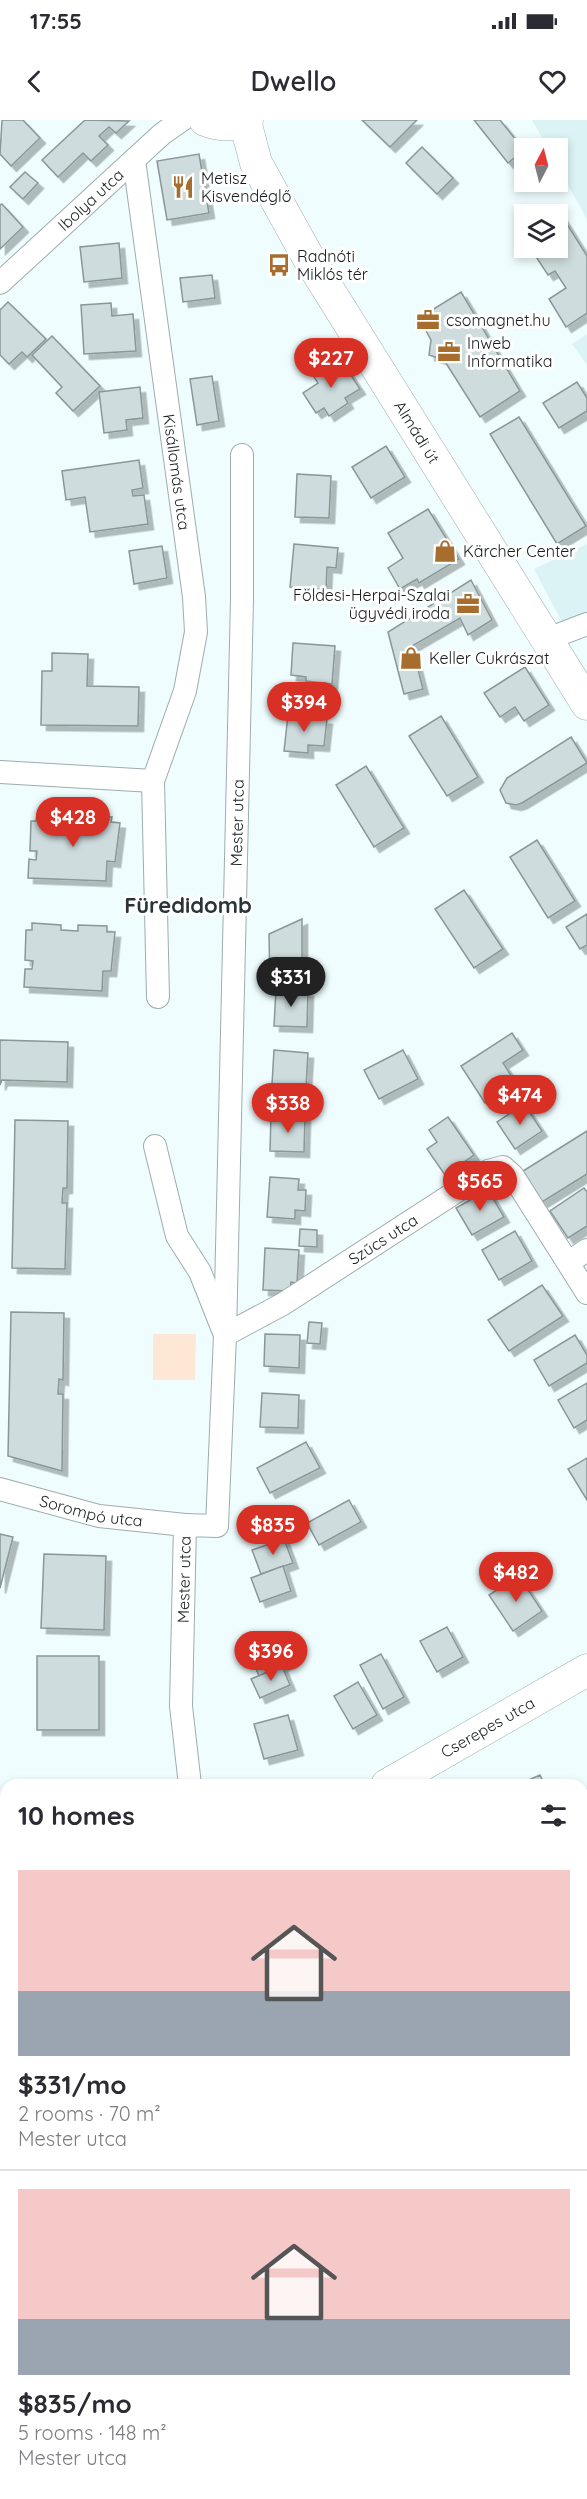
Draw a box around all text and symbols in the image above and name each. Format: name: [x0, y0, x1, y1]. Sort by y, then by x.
text: 17:55: [30, 7, 82, 35]
text: Dwello: [251, 64, 336, 98]
icon: back: [18, 65, 51, 98]
icon: heart: [536, 65, 569, 98]
north arrow: [514, 138, 568, 192]
map controls: [514, 138, 568, 258]
street label: Ibolya utca: [53, 164, 128, 235]
place label: Metisz Kisvendéglő: [201, 168, 291, 206]
restaurant icon: Metisz Kisvendéglő: [170, 174, 196, 200]
button: layers: [514, 204, 568, 258]
place label: Radnóti Miklós tér: [297, 246, 368, 284]
bus stop icon: Radnóti Miklós tér: [266, 252, 292, 278]
office icon: csomagnet.hu: [415, 307, 441, 333]
place label: csomagnet.hu: [446, 310, 551, 330]
place label: Inweb Informatika: [467, 333, 553, 371]
pin: $227: [295, 338, 367, 389]
office icon: Inweb Informatika: [436, 339, 462, 365]
text: $227: [308, 345, 354, 370]
street label: Almádi út: [390, 397, 444, 467]
street label: Kisállomás utca: [159, 413, 195, 531]
shop icon: Kärcher Center: [432, 538, 458, 564]
place label: Kärcher Center: [463, 541, 576, 561]
place label: Földesi-Herpai-Szalai ügyvédi iroda: [293, 585, 450, 623]
office icon: Földesi-Herpai-Szalai ügyvédi iroda: [455, 591, 481, 617]
shop icon: Keller Cukrászat: [398, 645, 424, 671]
place label: Keller Cukrászat: [429, 648, 549, 668]
pin: $394: [268, 682, 340, 733]
text: $394: [281, 689, 327, 714]
street label: Mester utca: [226, 779, 248, 867]
pin: $428: [37, 797, 109, 848]
text: $428: [50, 804, 96, 829]
district label: Füredidomb: [124, 891, 252, 919]
pin: $331: [255, 957, 327, 1008]
text: $331: [270, 964, 312, 989]
pin: $474: [484, 1075, 556, 1126]
text: $474: [497, 1082, 543, 1107]
pin: $338: [252, 1083, 324, 1134]
text: $338: [266, 1090, 310, 1115]
pin: $565: [444, 1161, 516, 1212]
text: $565: [457, 1168, 503, 1193]
street label: Szűcs utca: [345, 1209, 421, 1269]
street label: Sorompó utca: [37, 1490, 144, 1531]
pin: $835: [237, 1505, 309, 1556]
text: $835: [250, 1512, 296, 1537]
street label: Mester utca: [173, 1536, 195, 1623]
pin: $482: [480, 1552, 552, 1603]
text: $482: [493, 1559, 539, 1584]
pin: $396: [235, 1631, 307, 1682]
text: $396: [248, 1638, 294, 1663]
street label: Cserepes utca: [437, 1692, 538, 1762]
text: 10 homes: [18, 1799, 135, 1832]
icon: filters: [537, 1799, 570, 1832]
icon: home: [240, 1909, 348, 2017]
text: $331/mo: [18, 2068, 127, 2101]
text: 2 rooms · 70 m²: [18, 2101, 161, 2126]
text: Mester utca: [18, 2126, 127, 2151]
icon: home: [240, 2228, 348, 2336]
text: $835/mo: [18, 2387, 132, 2420]
text: 5 rooms · 148 m²: [18, 2420, 167, 2445]
text: Mester utca: [18, 2445, 127, 2470]

